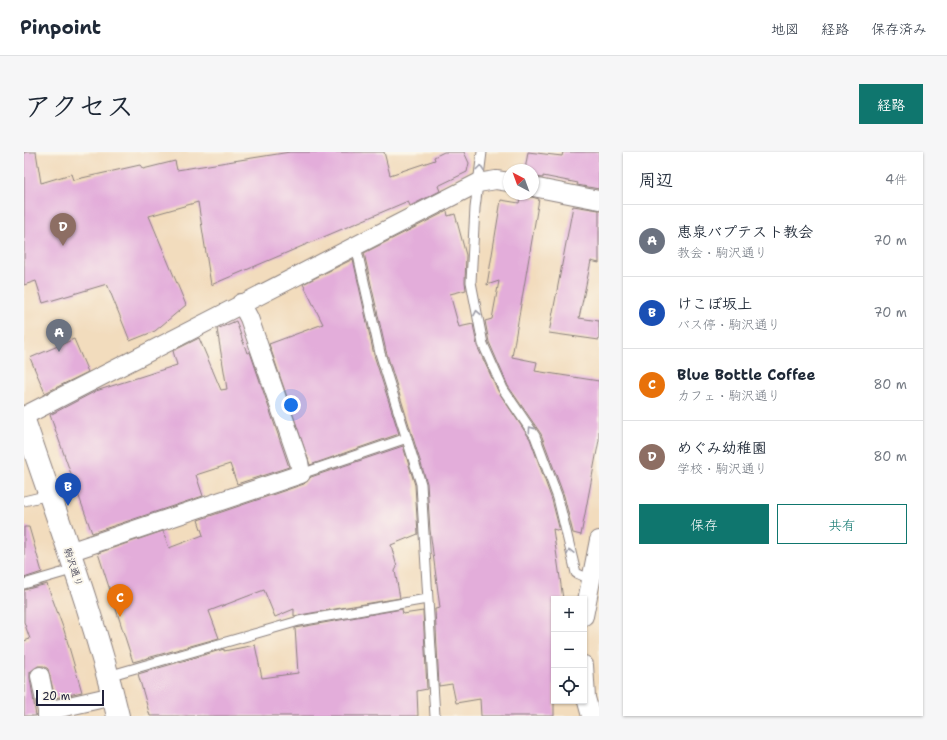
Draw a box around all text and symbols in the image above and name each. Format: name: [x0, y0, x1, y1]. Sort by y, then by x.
text: Pinpoint: [20, 15, 101, 40]
text: 地図: [771, 20, 799, 38]
text: 経路: [821, 20, 849, 38]
text: 保存済み: [871, 20, 927, 38]
button: 経路: [859, 84, 923, 124]
text: アクセス: [24, 87, 134, 125]
one-way arrow: [475, 164, 484, 171]
north arrow: [503, 164, 539, 200]
text: 周辺: [639, 169, 673, 191]
text: 4件: [885, 171, 907, 188]
pin: D: [50, 213, 76, 246]
text: 恵泉バプテスト教会: [677, 222, 813, 242]
text: A: [647, 232, 657, 249]
text: 70 m: [873, 232, 907, 249]
text: 教会 · 駒沢通り: [677, 244, 768, 261]
text: けこぼ坂上: [677, 294, 752, 314]
text: B: [648, 304, 656, 321]
text: 70 m: [873, 304, 907, 321]
one-way arrow: [473, 309, 482, 316]
text: バス停 · 駒沢通り: [677, 316, 781, 333]
pin: A: [46, 319, 72, 352]
text: Blue Bottle Coffee: [677, 365, 815, 385]
text: C: [648, 376, 656, 393]
text: 80 m: [873, 376, 907, 393]
text: カフェ · 駒沢通り: [677, 387, 781, 404]
your location: [281, 395, 301, 415]
one-way arrow: [528, 426, 536, 433]
text: めぐみ幼稚園: [677, 438, 767, 458]
text: D: [647, 448, 657, 465]
text: 80 m: [873, 448, 907, 465]
text: 学校 · 駒沢通り: [677, 460, 768, 477]
pin: B: [55, 473, 81, 506]
button: 保存: [639, 504, 769, 544]
button: 共有: [777, 504, 907, 544]
street label: 駒沢通り: [61, 546, 86, 588]
one-way arrow: [567, 549, 575, 556]
pin: C: [107, 584, 133, 617]
map controls: [551, 596, 587, 704]
button: +: [551, 596, 587, 632]
button: −: [551, 632, 587, 668]
button: locate: [551, 668, 587, 704]
scale bar: [36, 688, 104, 707]
text: 20 m: [42, 689, 70, 704]

